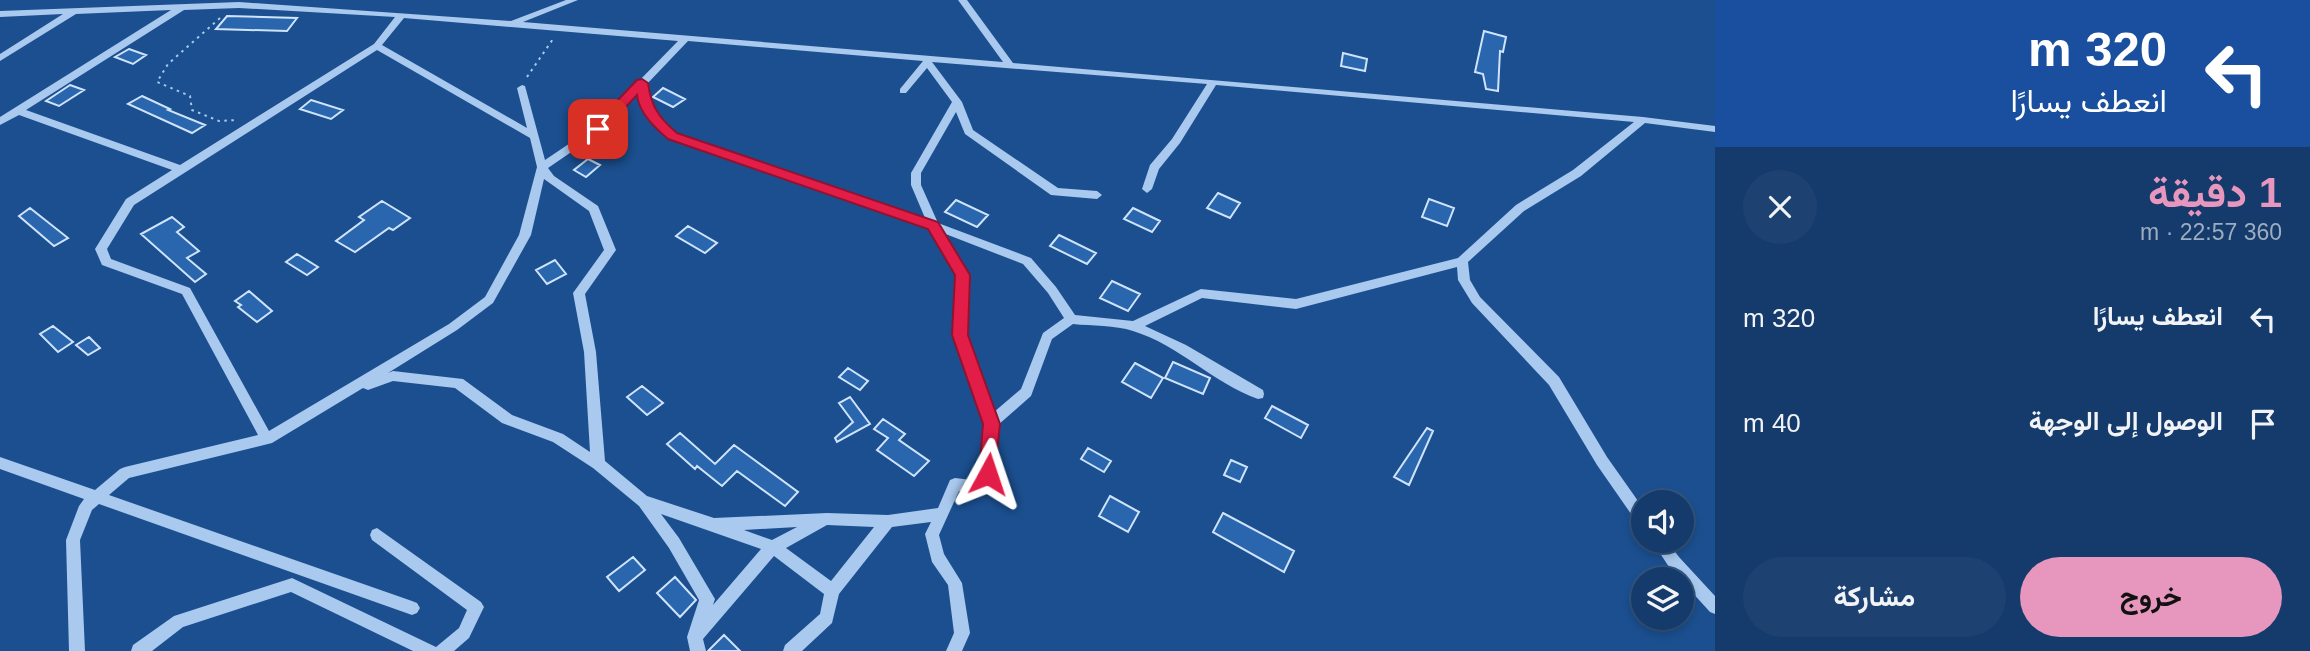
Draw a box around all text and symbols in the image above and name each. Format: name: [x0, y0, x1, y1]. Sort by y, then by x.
text: 320 m: [2028, 22, 2167, 76]
icon: left: [2191, 28, 2282, 119]
text: انعطف يسارًا: [2010, 83, 2167, 119]
pin: [568, 99, 628, 159]
icon: arrive: [579, 110, 617, 148]
text: 1 دقيقة: [2148, 169, 2282, 216]
button: close: [1743, 170, 1817, 244]
text: 360 m · 22:57: [2140, 219, 2282, 245]
icon: left: [2244, 300, 2282, 338]
text: انعطف يسارًا: [2093, 301, 2223, 331]
text: 320 m: [1743, 303, 1815, 333]
icon: arrive: [2244, 405, 2282, 443]
text: الوصول إلى الوجهة: [2029, 406, 2223, 436]
text: 40 m: [1743, 408, 1801, 438]
position arrow: [951, 437, 1025, 511]
map controls: [1631, 490, 1694, 630]
button: sound: [1631, 490, 1694, 553]
button: مشاركة: [1743, 557, 2006, 637]
button: خروج: [2020, 557, 2282, 637]
button: layers: [1631, 567, 1694, 630]

